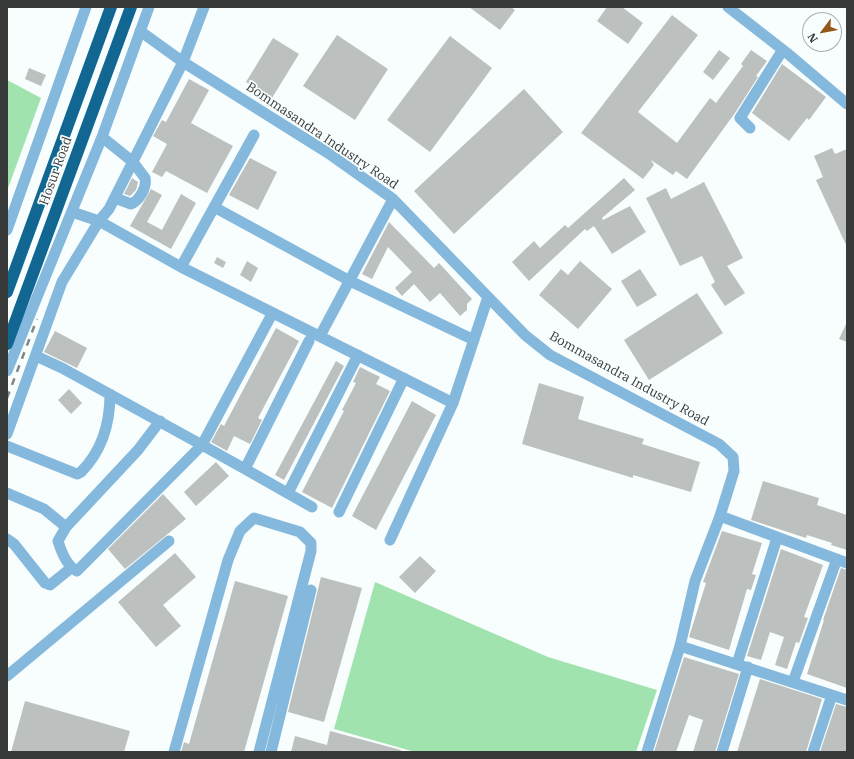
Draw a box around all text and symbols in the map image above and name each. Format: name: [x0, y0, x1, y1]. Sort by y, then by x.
north arrow: [802, 12, 842, 52]
text: N: [804, 30, 821, 45]
street label: Bommasandra Industry Road: [243, 79, 401, 193]
street label: Hosur Road: [36, 135, 76, 207]
street label: Bommasandra Industry Road: [546, 329, 712, 429]

